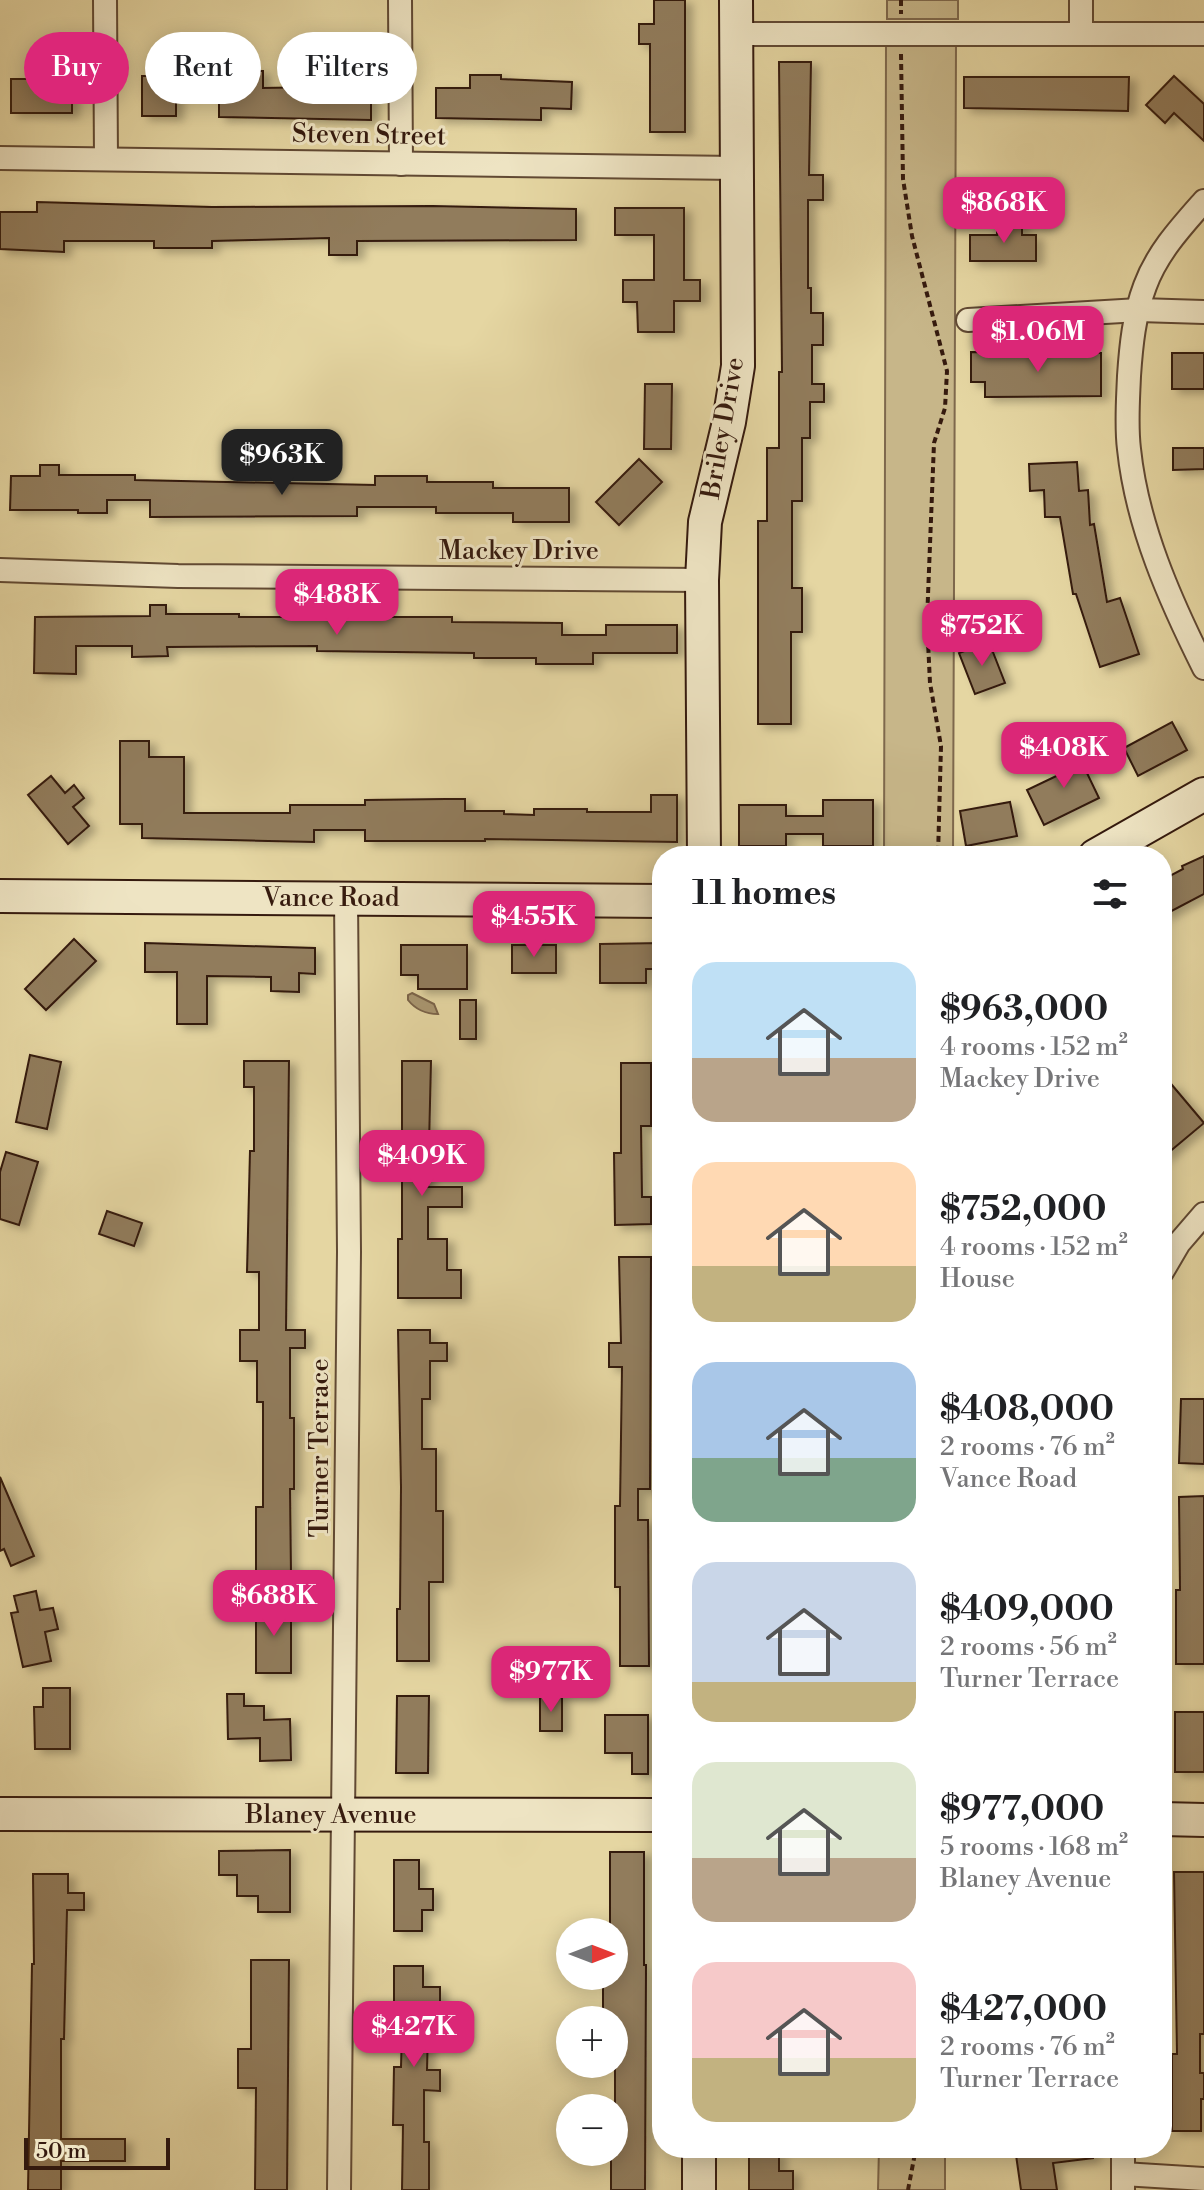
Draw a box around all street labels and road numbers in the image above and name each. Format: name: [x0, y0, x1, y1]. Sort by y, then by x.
street label: Steven Street: [292, 118, 446, 152]
street label: Briley Drive: [695, 355, 751, 502]
street label: Mackey Drive: [439, 535, 599, 567]
street label: Vance Road: [262, 882, 400, 914]
street label: Turner Terrace: [304, 1358, 336, 1538]
street label: Blaney Avenue: [244, 1799, 417, 1831]

